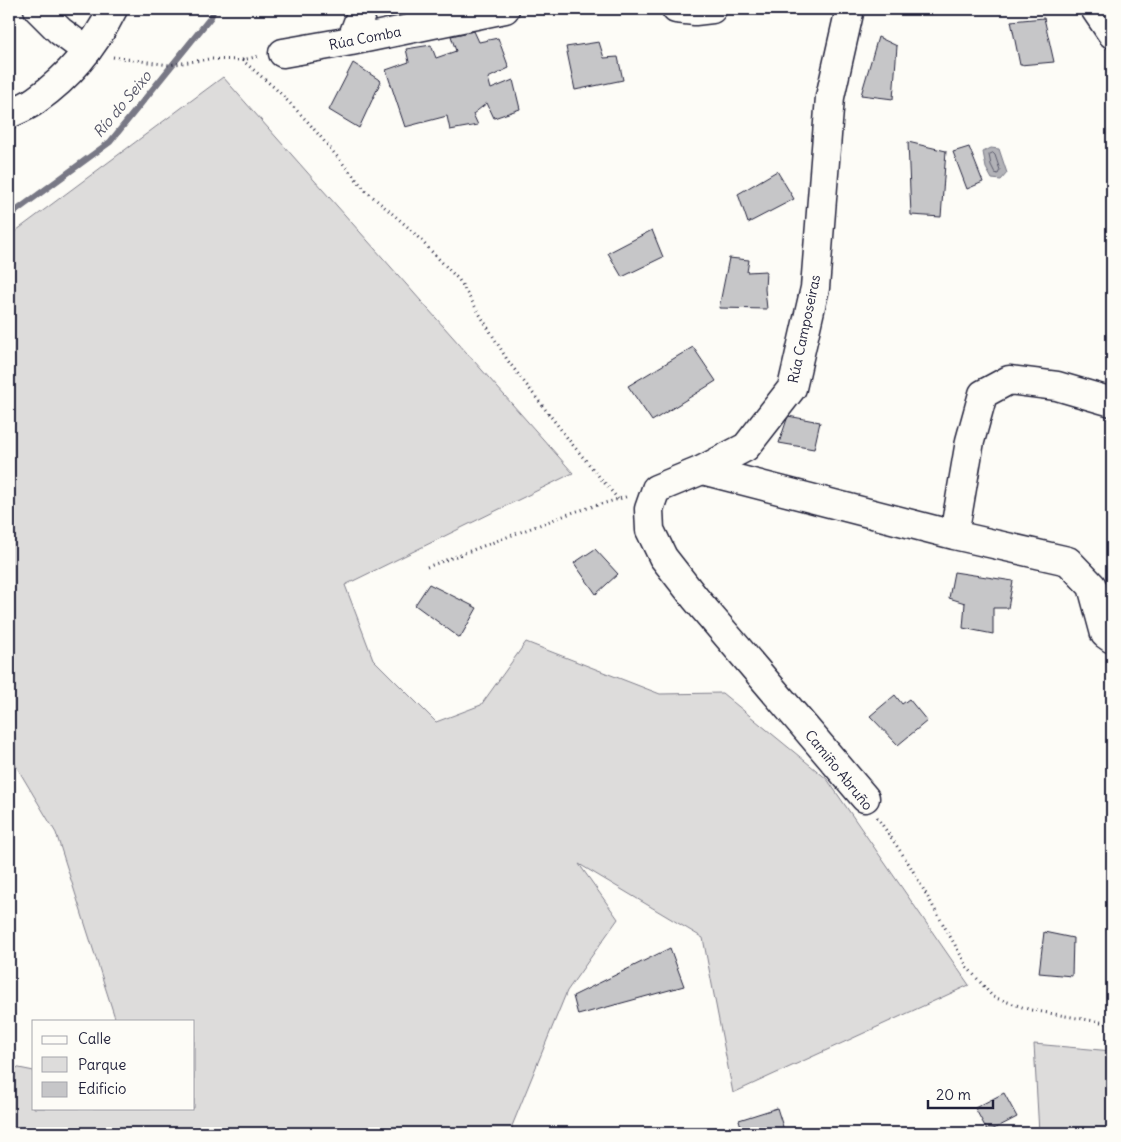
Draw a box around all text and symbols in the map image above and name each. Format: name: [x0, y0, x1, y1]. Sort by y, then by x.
street label: Rúa Comba: [327, 22, 403, 54]
water label: Río do Seixo: [89, 66, 156, 141]
street label: Rúa Camposeiras: [784, 273, 824, 385]
street label: Camiño Abruño: [801, 726, 877, 814]
legend: [32, 1020, 195, 1110]
text: Calle: [78, 1029, 111, 1048]
text: Parque: [78, 1055, 126, 1074]
scale bar: [928, 1077, 994, 1109]
text: Edificio: [78, 1079, 126, 1098]
text: 20 m: [936, 1085, 971, 1104]

